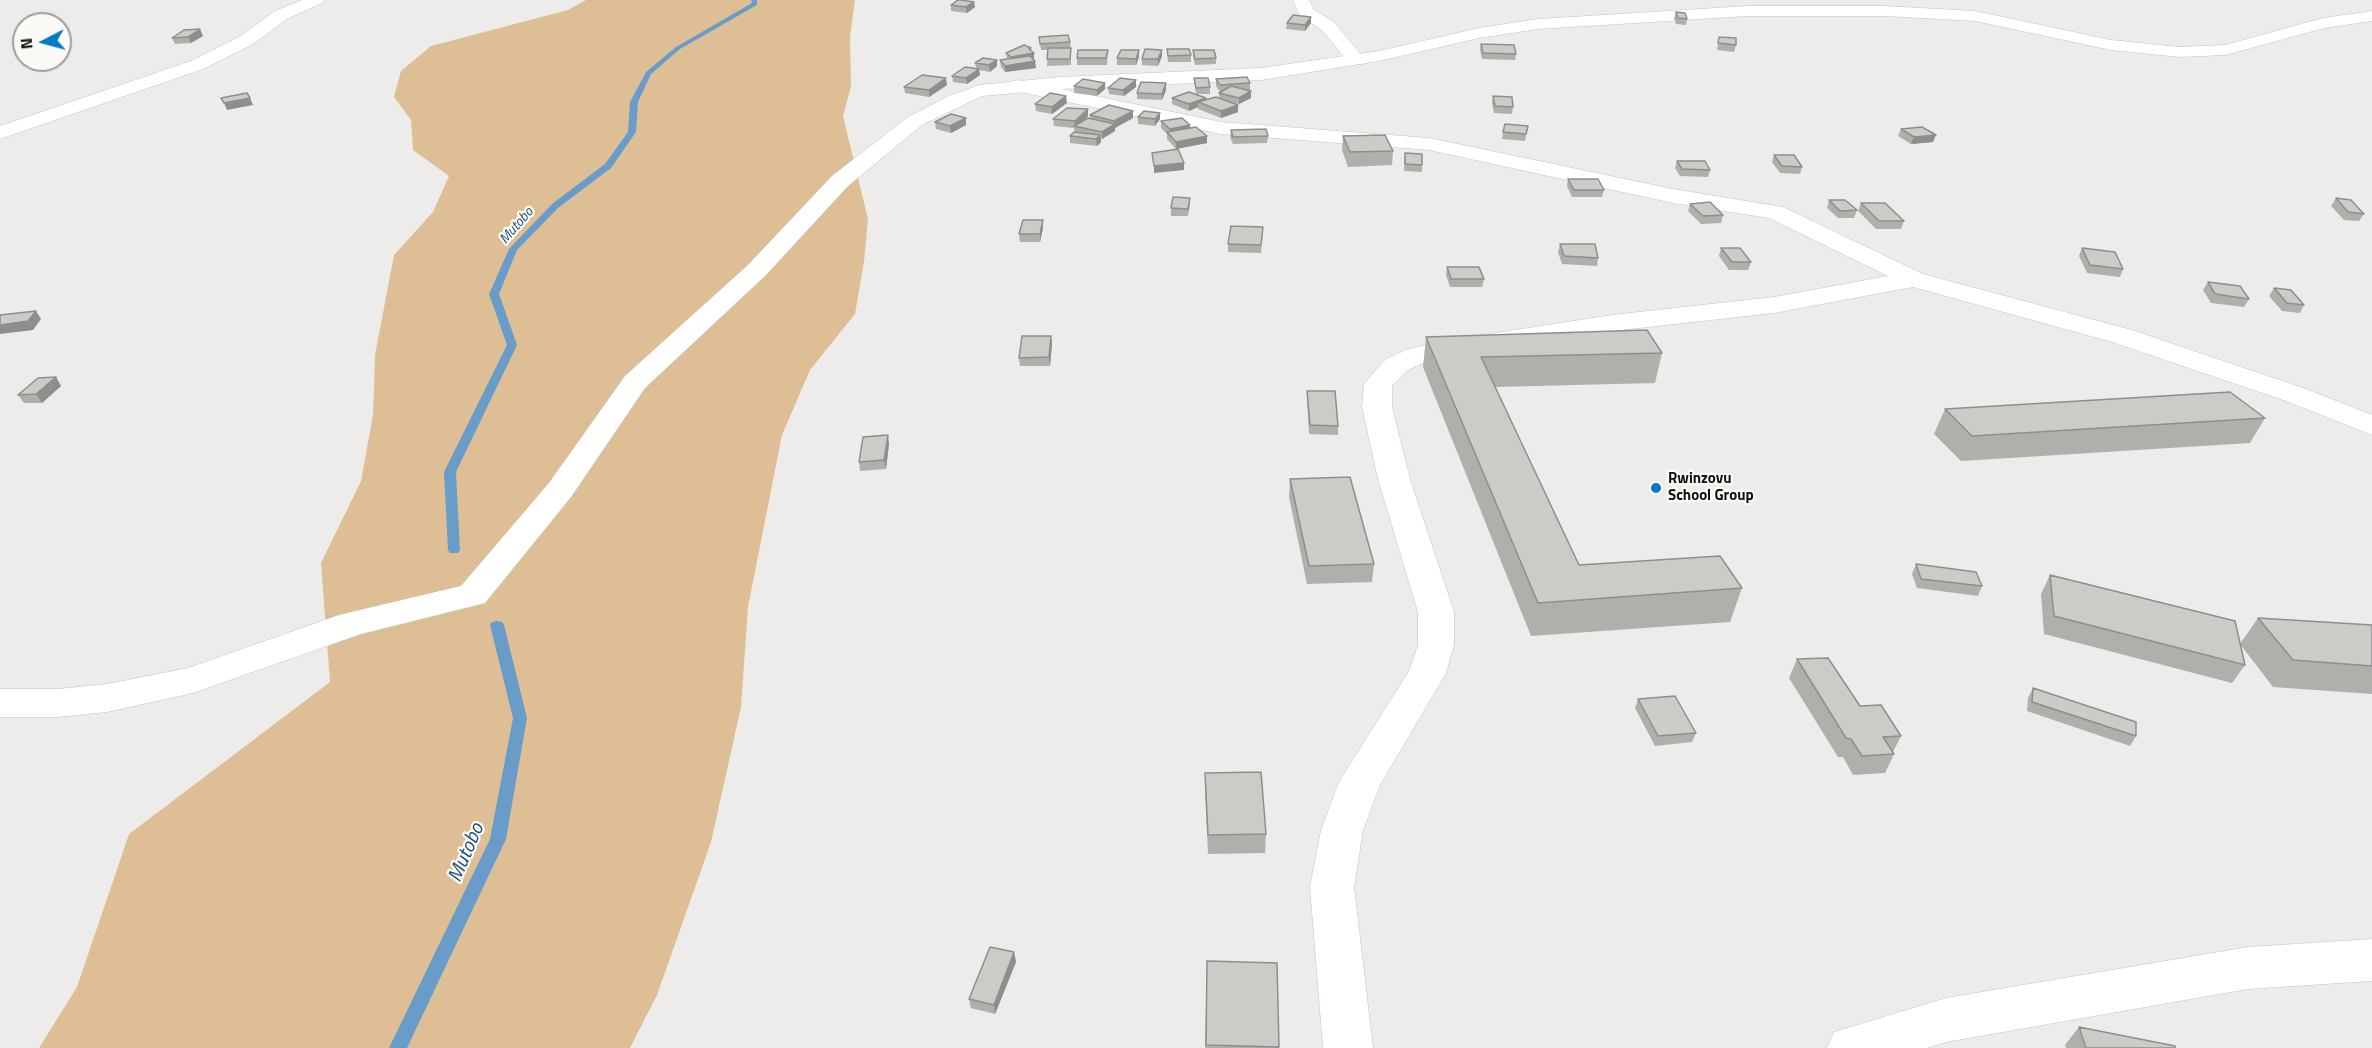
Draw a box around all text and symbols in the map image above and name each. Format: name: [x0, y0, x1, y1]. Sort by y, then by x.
north arrow: [12, 12, 72, 72]
text: N: [14, 37, 39, 50]
water label: Mutobo: [497, 204, 537, 248]
place label: Rwinzovu School Group: [1668, 470, 1754, 505]
marker: Rwinzovu School Group: [1649, 481, 1663, 495]
water label: Mutobo: [444, 820, 490, 886]

